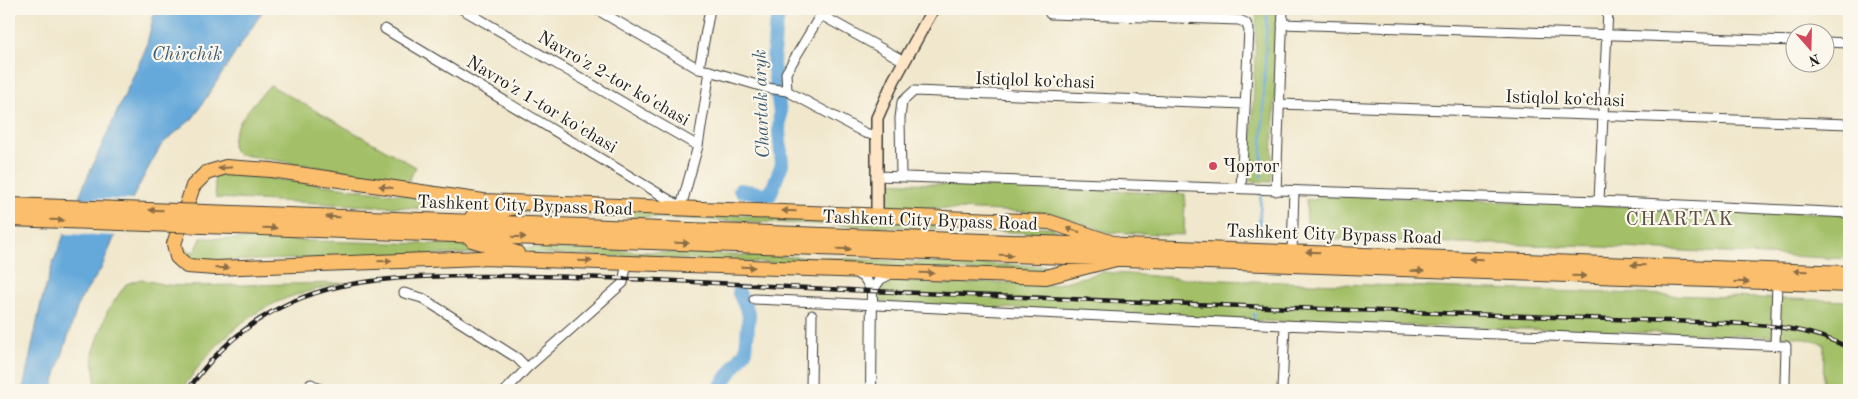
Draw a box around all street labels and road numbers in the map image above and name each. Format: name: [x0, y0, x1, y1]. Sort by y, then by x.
street label: Navro'z 2-tor ko'chasi: [535, 28, 693, 130]
street label: Navro'z 1-tor ko'chasi: [463, 53, 620, 157]
street label: Istiqlol koʻchasi: [975, 70, 1095, 92]
street label: Istiqlol koʻchasi: [1505, 88, 1625, 110]
street label: Tashkent City Bypass Road: [417, 193, 633, 219]
street label: Tashkent City Bypass Road: [822, 208, 1038, 234]
street label: Tashkent City Bypass Road: [1226, 222, 1442, 248]

